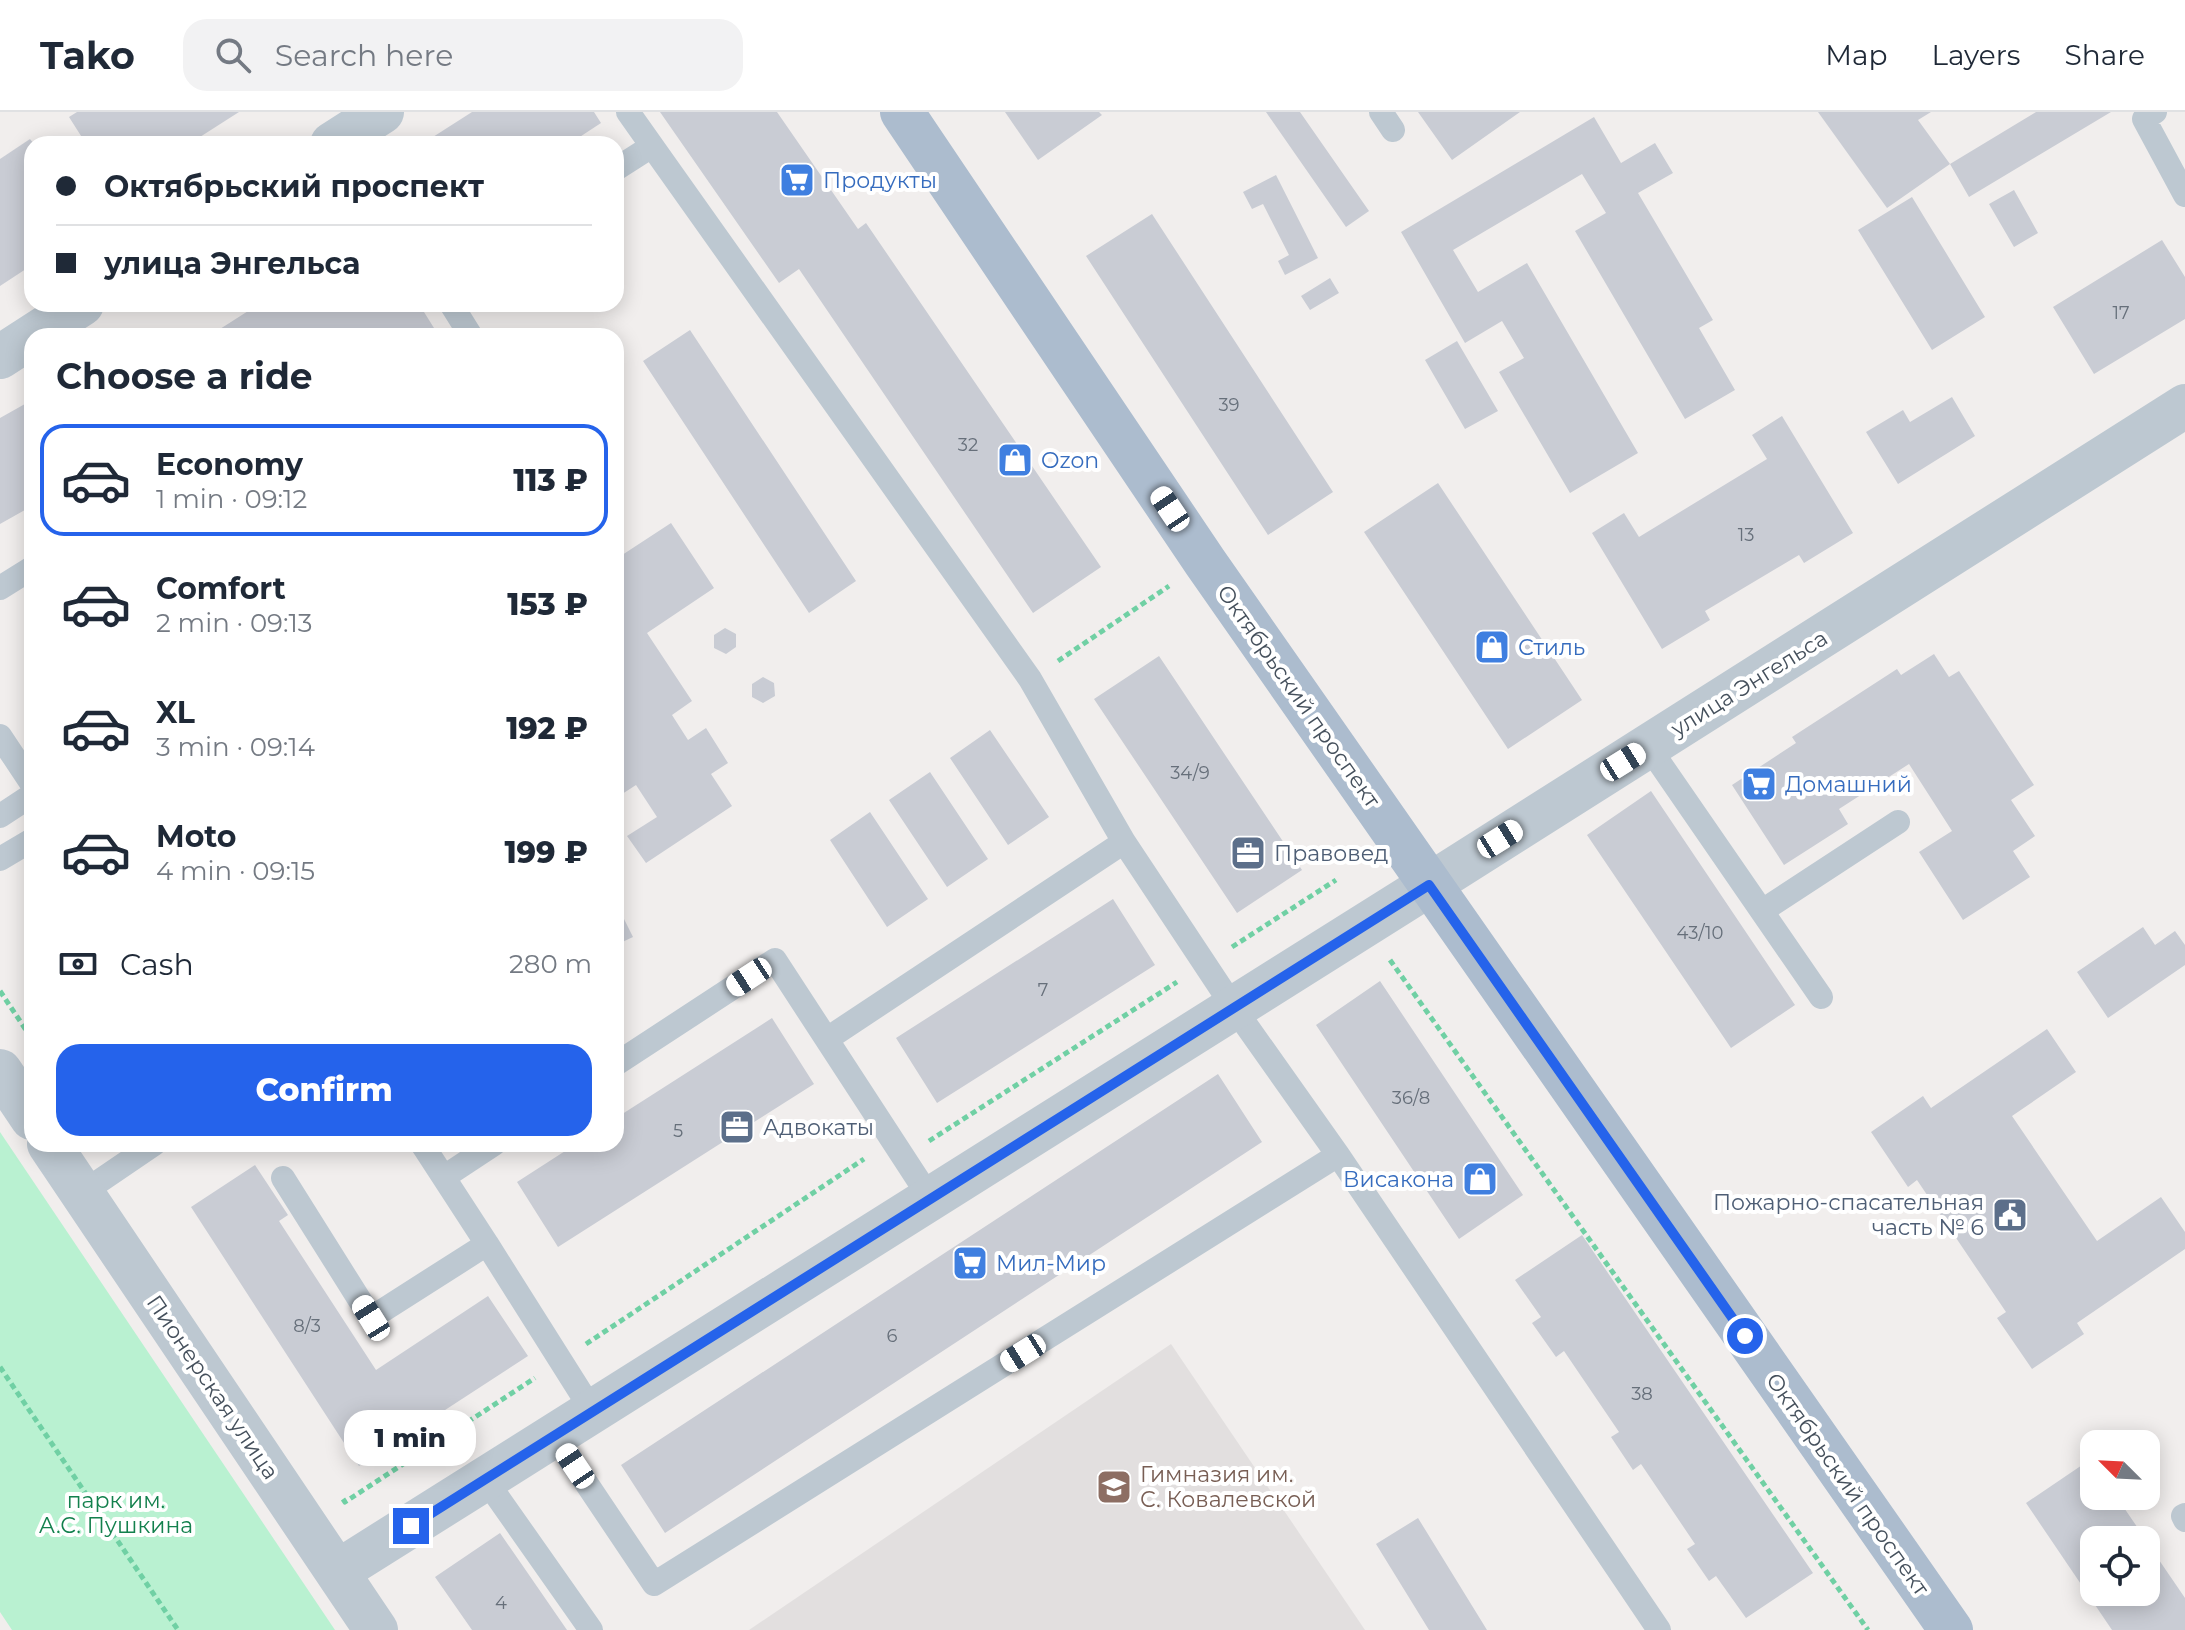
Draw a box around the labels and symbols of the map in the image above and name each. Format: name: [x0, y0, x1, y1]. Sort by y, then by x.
supermarket icon: Продукты: [778, 161, 816, 199]
place label: Продукты: [823, 167, 937, 194]
house number: 17: [2112, 302, 2130, 324]
house number: 39: [1218, 394, 1240, 416]
house number: 32: [958, 434, 978, 456]
shop icon: Ozon: [996, 441, 1034, 479]
place label: Ozon: [1041, 447, 1099, 474]
car: [1147, 482, 1193, 536]
house number: 13: [1738, 524, 1754, 546]
street label: Октябрьский проспект: [1211, 580, 1386, 813]
street label: улица Энгельса: [1665, 624, 1833, 743]
shop icon: Стиль: [1473, 628, 1511, 666]
place label: Стиль: [1518, 634, 1585, 661]
car: [1596, 739, 1650, 785]
house number: 34/9: [1170, 762, 1210, 784]
supermarket icon: Домашний: [1740, 765, 1778, 803]
place label: Домашний: [1785, 771, 1912, 798]
car: [1473, 816, 1527, 862]
office icon: Правовед: [1229, 834, 1267, 872]
place label: Правовед: [1274, 840, 1388, 867]
house number: 43/10: [1677, 922, 1723, 944]
car: [722, 954, 776, 1000]
house number: 7: [1038, 979, 1048, 1001]
house number: 36/8: [1392, 1087, 1430, 1109]
office icon: Адвокаты: [718, 1108, 756, 1146]
place label: Адвокаты: [763, 1114, 874, 1141]
house number: 5: [673, 1120, 683, 1142]
shop icon: Висакона: [1461, 1160, 1499, 1198]
place label: Висакона: [1343, 1166, 1454, 1193]
place label: Пожарно-спасательная часть № 6: [1713, 1189, 1984, 1241]
public building icon: Пожарно-спасательная часть № 6: [1991, 1196, 2029, 1234]
supermarket icon: Мил-Мир: [951, 1244, 989, 1282]
place label: Мил-Мир: [996, 1250, 1106, 1277]
street label: Пионерская улица: [141, 1290, 284, 1485]
car: [348, 1291, 394, 1345]
house number: 8/3: [293, 1315, 321, 1337]
route start: [1727, 1318, 1763, 1354]
house number: 6: [887, 1325, 898, 1347]
car: [996, 1330, 1050, 1376]
street label: Октябрьский проспект: [1760, 1368, 1935, 1601]
house number: 38: [1631, 1383, 1653, 1405]
callout: 1 min: [345, 1410, 477, 1466]
north arrow: [2080, 1430, 2160, 1510]
car: [552, 1439, 598, 1493]
place label: Гимназия им. С. Ковалевской: [1140, 1461, 1316, 1513]
school or university icon: Гимназия им. С. Ковалевской: [1095, 1468, 1133, 1506]
park label: парк им. А.С. Пушкина: [39, 1487, 193, 1539]
route end: [393, 1508, 429, 1544]
house number: 4: [495, 1592, 507, 1614]

